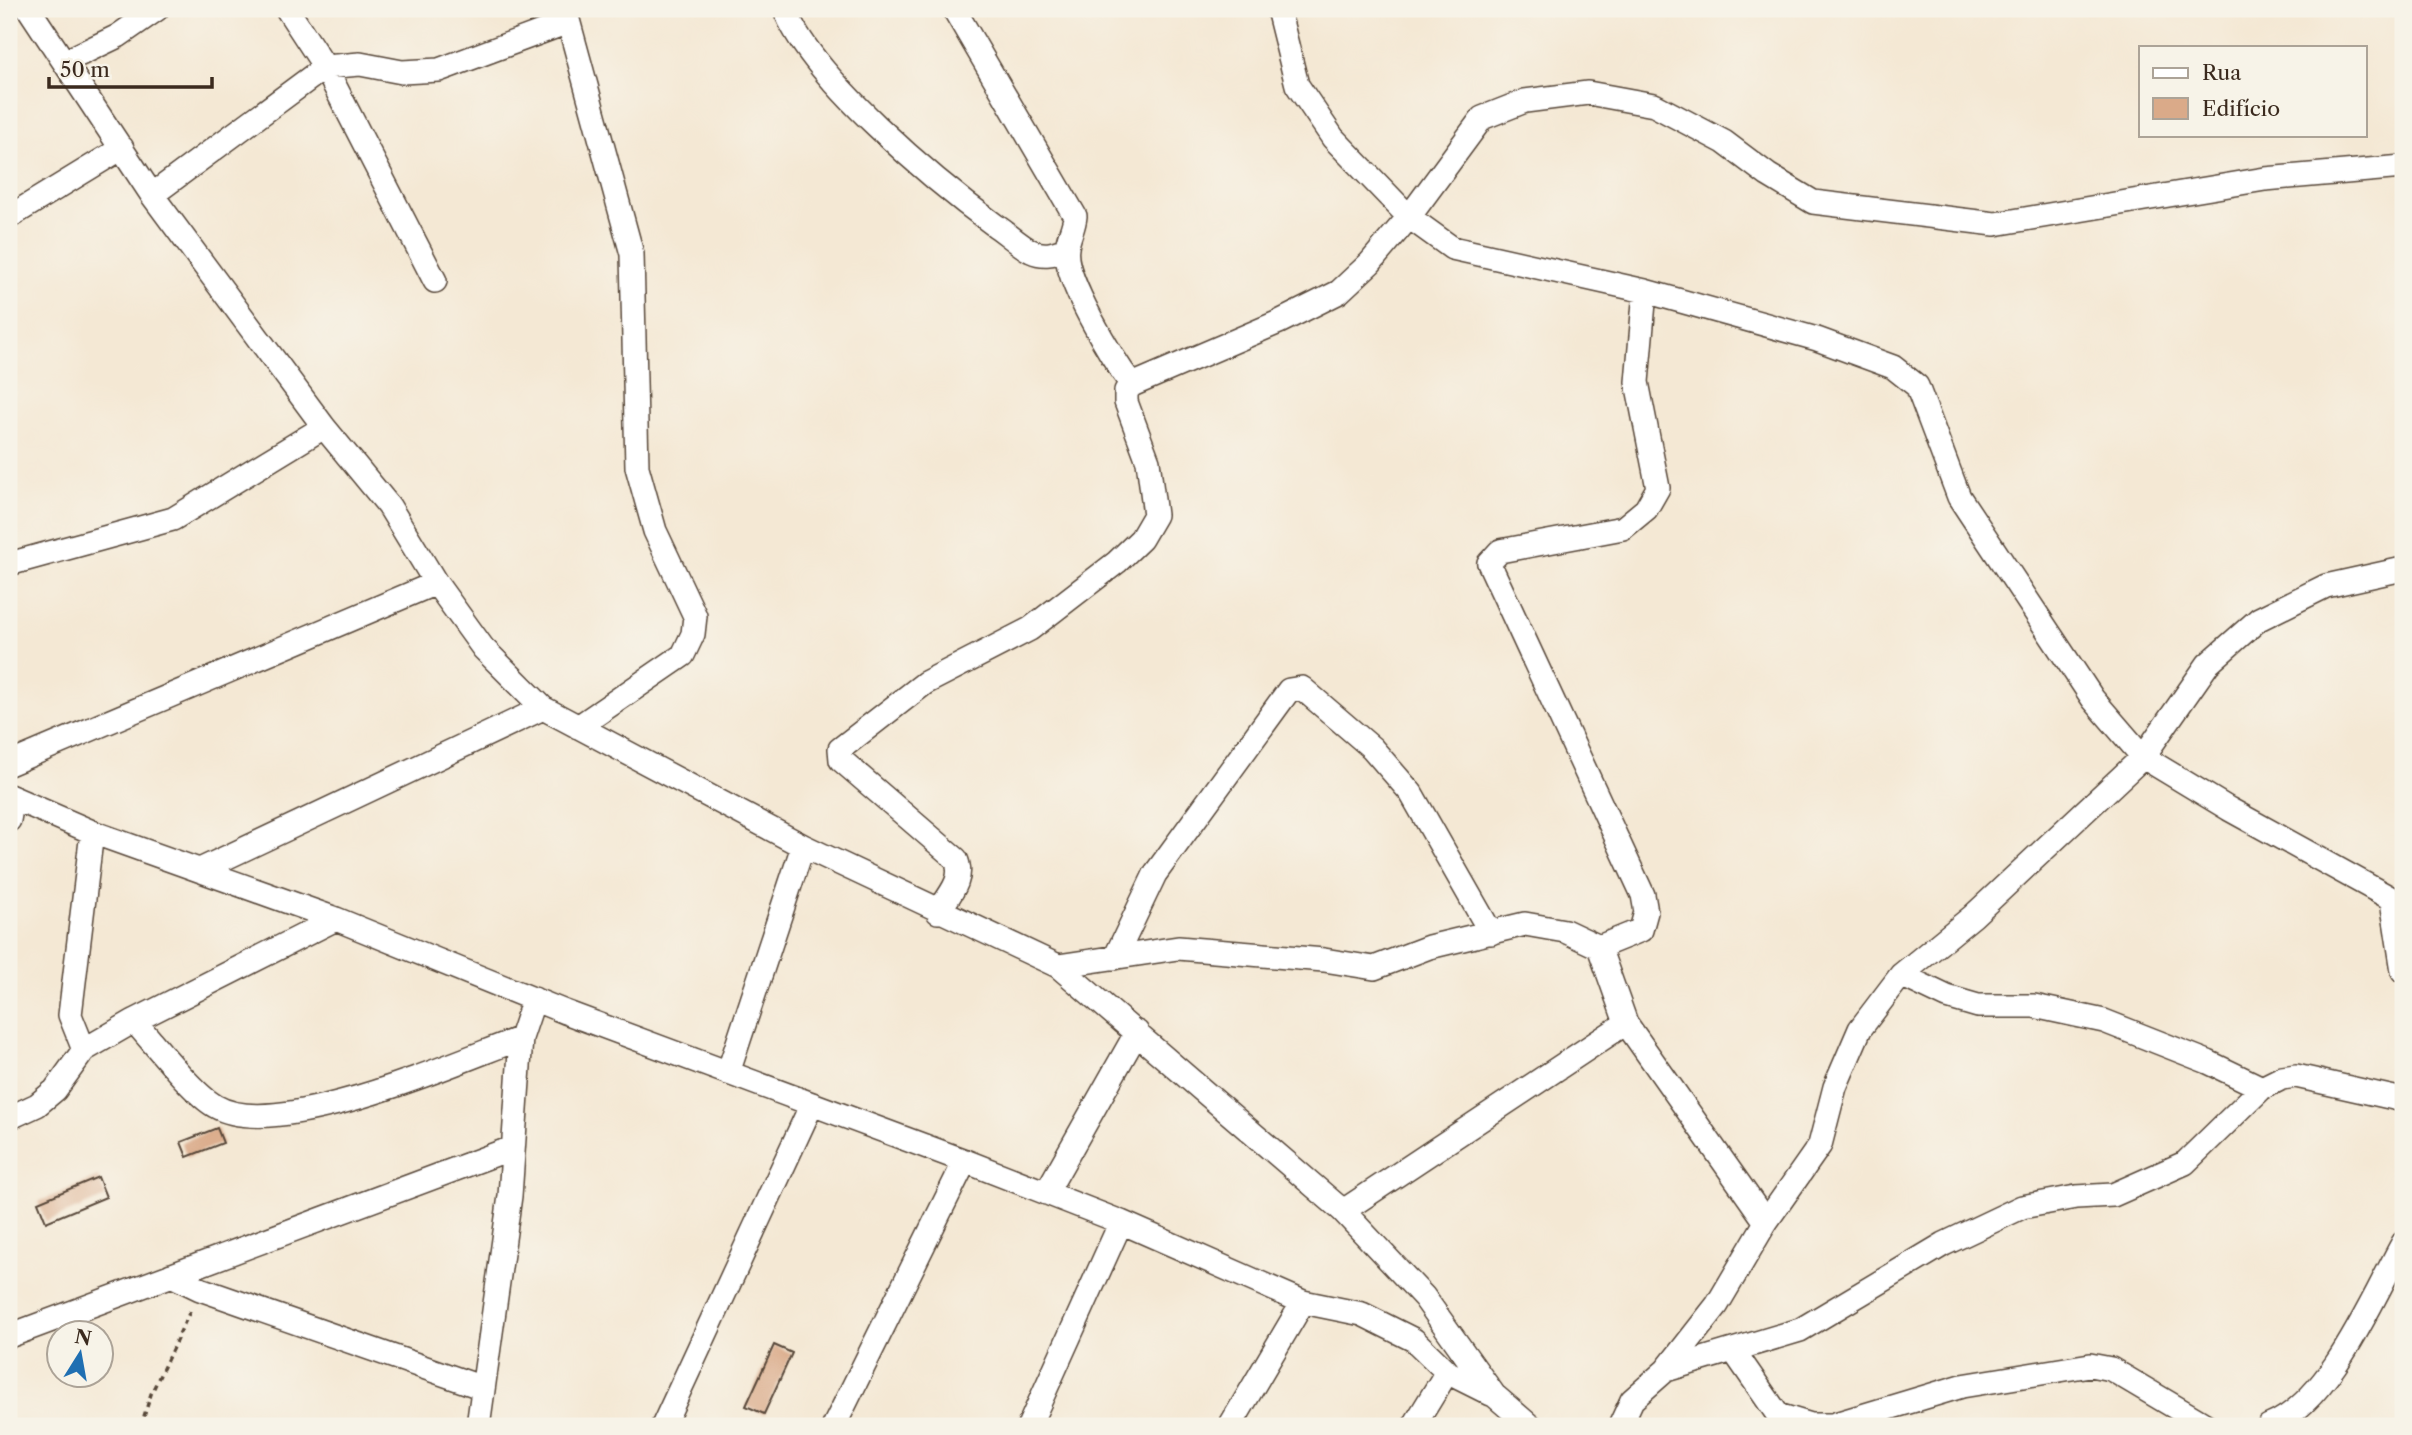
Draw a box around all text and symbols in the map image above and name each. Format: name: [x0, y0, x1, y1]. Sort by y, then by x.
scale bar: [49, 46, 212, 90]
legend: [2139, 46, 2366, 136]
text: 50 m: [60, 57, 110, 82]
text: Rua: [2202, 60, 2242, 85]
text: Edifício: [2202, 96, 2280, 121]
north arrow: [46, 1320, 116, 1390]
text: N: [73, 1325, 93, 1351]

